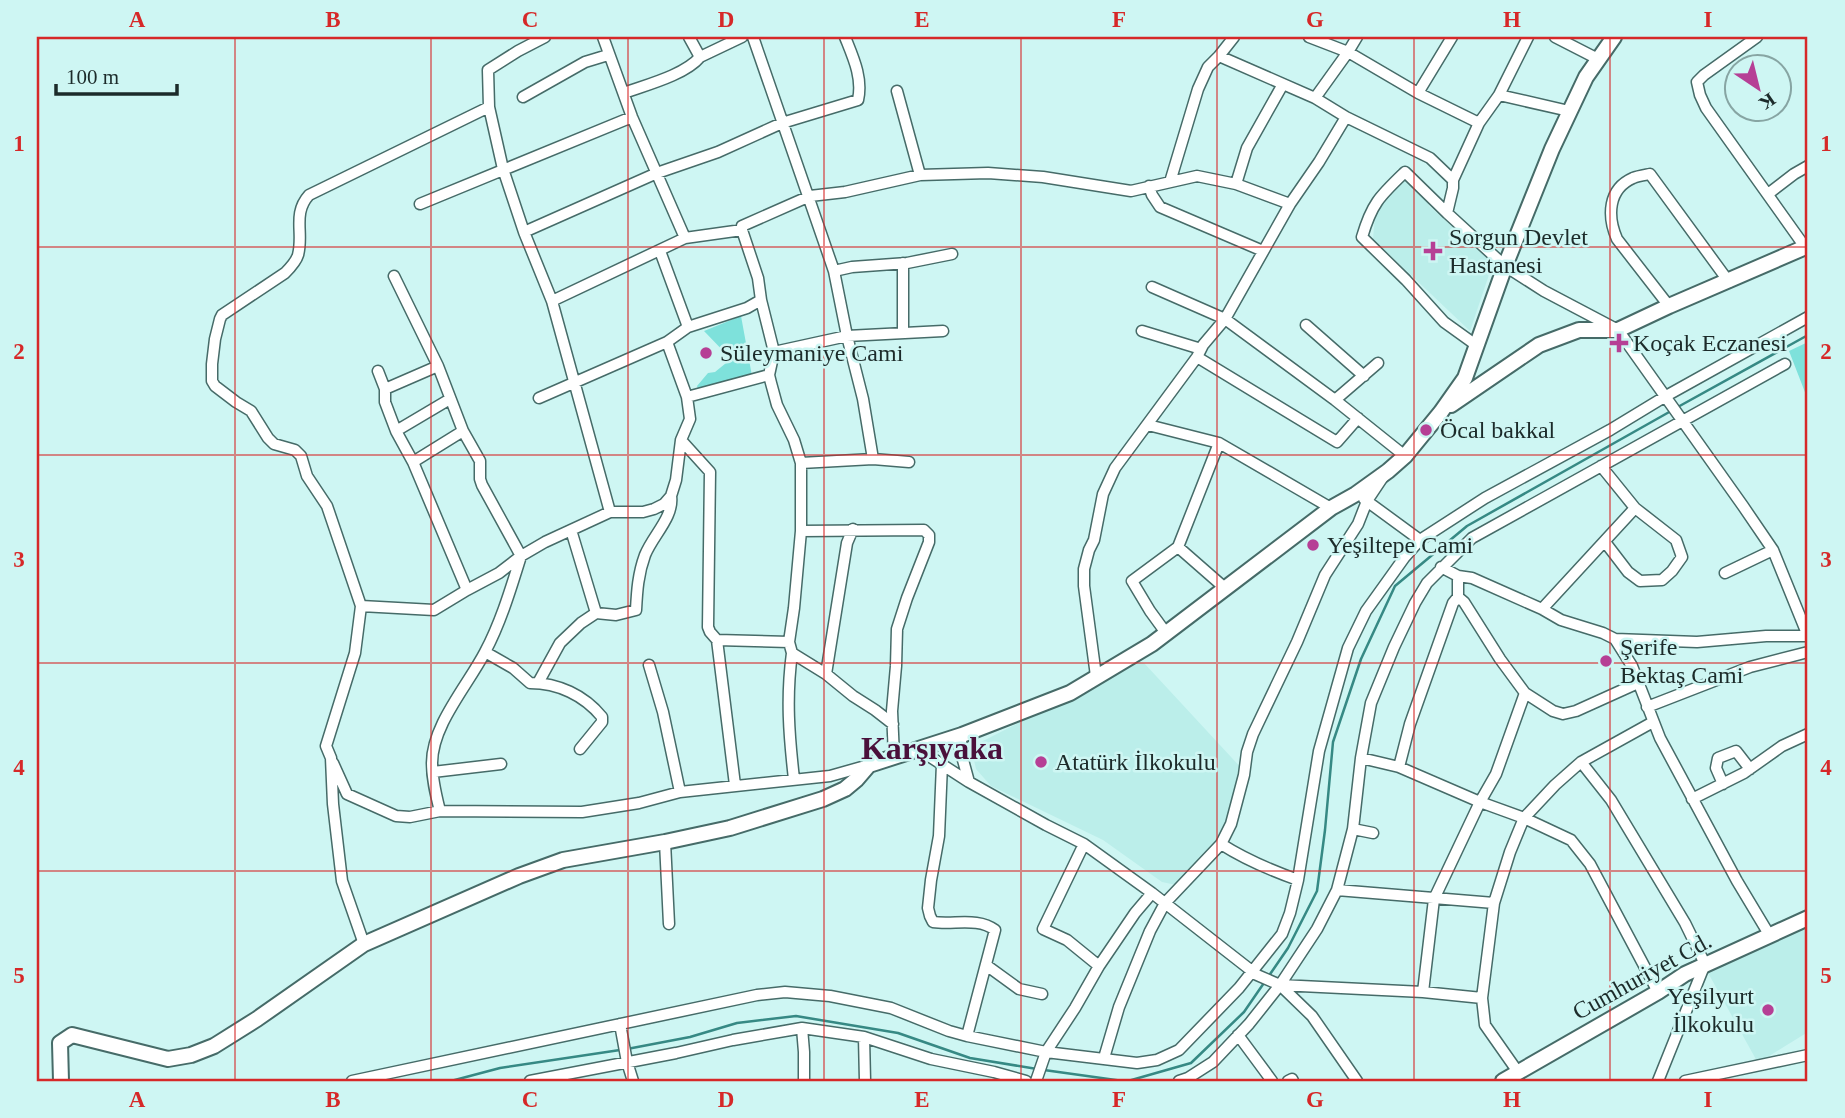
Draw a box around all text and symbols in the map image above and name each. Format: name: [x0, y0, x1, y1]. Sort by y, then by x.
text: A: [129, 7, 146, 32]
text: B: [325, 7, 341, 32]
text: C: [522, 7, 538, 32]
text: D: [718, 7, 734, 32]
text: E: [914, 7, 930, 32]
text: F: [1112, 7, 1126, 32]
text: G: [1306, 7, 1324, 32]
text: H: [1503, 7, 1521, 32]
text: I: [1704, 7, 1713, 32]
scale bar: [56, 52, 177, 96]
north arrow: [1722, 52, 1792, 122]
text: 100 m: [66, 65, 119, 89]
text: K: [1755, 89, 1780, 114]
text: 1: [13, 131, 25, 156]
text: 1: [1820, 131, 1832, 156]
place label: Sorgun Devlet Hastanesi: [1449, 224, 1588, 278]
marker: Sorgun Devlet Hastanesi: [1423, 241, 1443, 261]
place label: Koçak Eczanesi: [1633, 330, 1787, 356]
marker: Koçak Eczanesi: [1611, 335, 1627, 351]
text: 2: [13, 339, 25, 364]
text: 2: [1820, 339, 1832, 364]
place label: Süleymaniye Cami: [720, 340, 904, 366]
marker: Süleymaniye Cami: [698, 345, 714, 361]
place label: Öcal bakkal: [1440, 417, 1556, 443]
marker: Öcal bakkal: [1418, 422, 1434, 438]
place label: Yeşiltepe Cami: [1327, 532, 1474, 558]
marker: Yeşiltepe Cami: [1305, 537, 1321, 553]
text: 3: [13, 547, 25, 572]
text: 3: [1820, 547, 1832, 572]
place label: Şerife Bektaş Cami: [1620, 634, 1744, 688]
marker: Şerife Bektaş Cami: [1598, 653, 1614, 669]
district label: Karşıyaka: [861, 730, 1003, 766]
place label: Atatürk İlkokulu: [1055, 749, 1216, 775]
marker: Atatürk İlkokulu: [1033, 754, 1049, 770]
text: 4: [13, 755, 25, 780]
text: 4: [1820, 755, 1832, 780]
street label: Cumhuriyet Cd.: [1568, 927, 1716, 1025]
text: 5: [13, 963, 25, 988]
text: 5: [1820, 963, 1832, 988]
place label: Yeşilyurt İlkokulu: [1667, 983, 1754, 1037]
marker: Yeşilyurt İlkokulu: [1760, 1002, 1776, 1018]
text: A: [129, 1087, 146, 1112]
text: B: [325, 1087, 341, 1112]
text: C: [522, 1087, 538, 1112]
text: D: [718, 1087, 734, 1112]
text: E: [914, 1087, 930, 1112]
text: F: [1112, 1087, 1126, 1112]
text: G: [1306, 1087, 1324, 1112]
text: H: [1503, 1087, 1521, 1112]
text: I: [1704, 1087, 1713, 1112]

